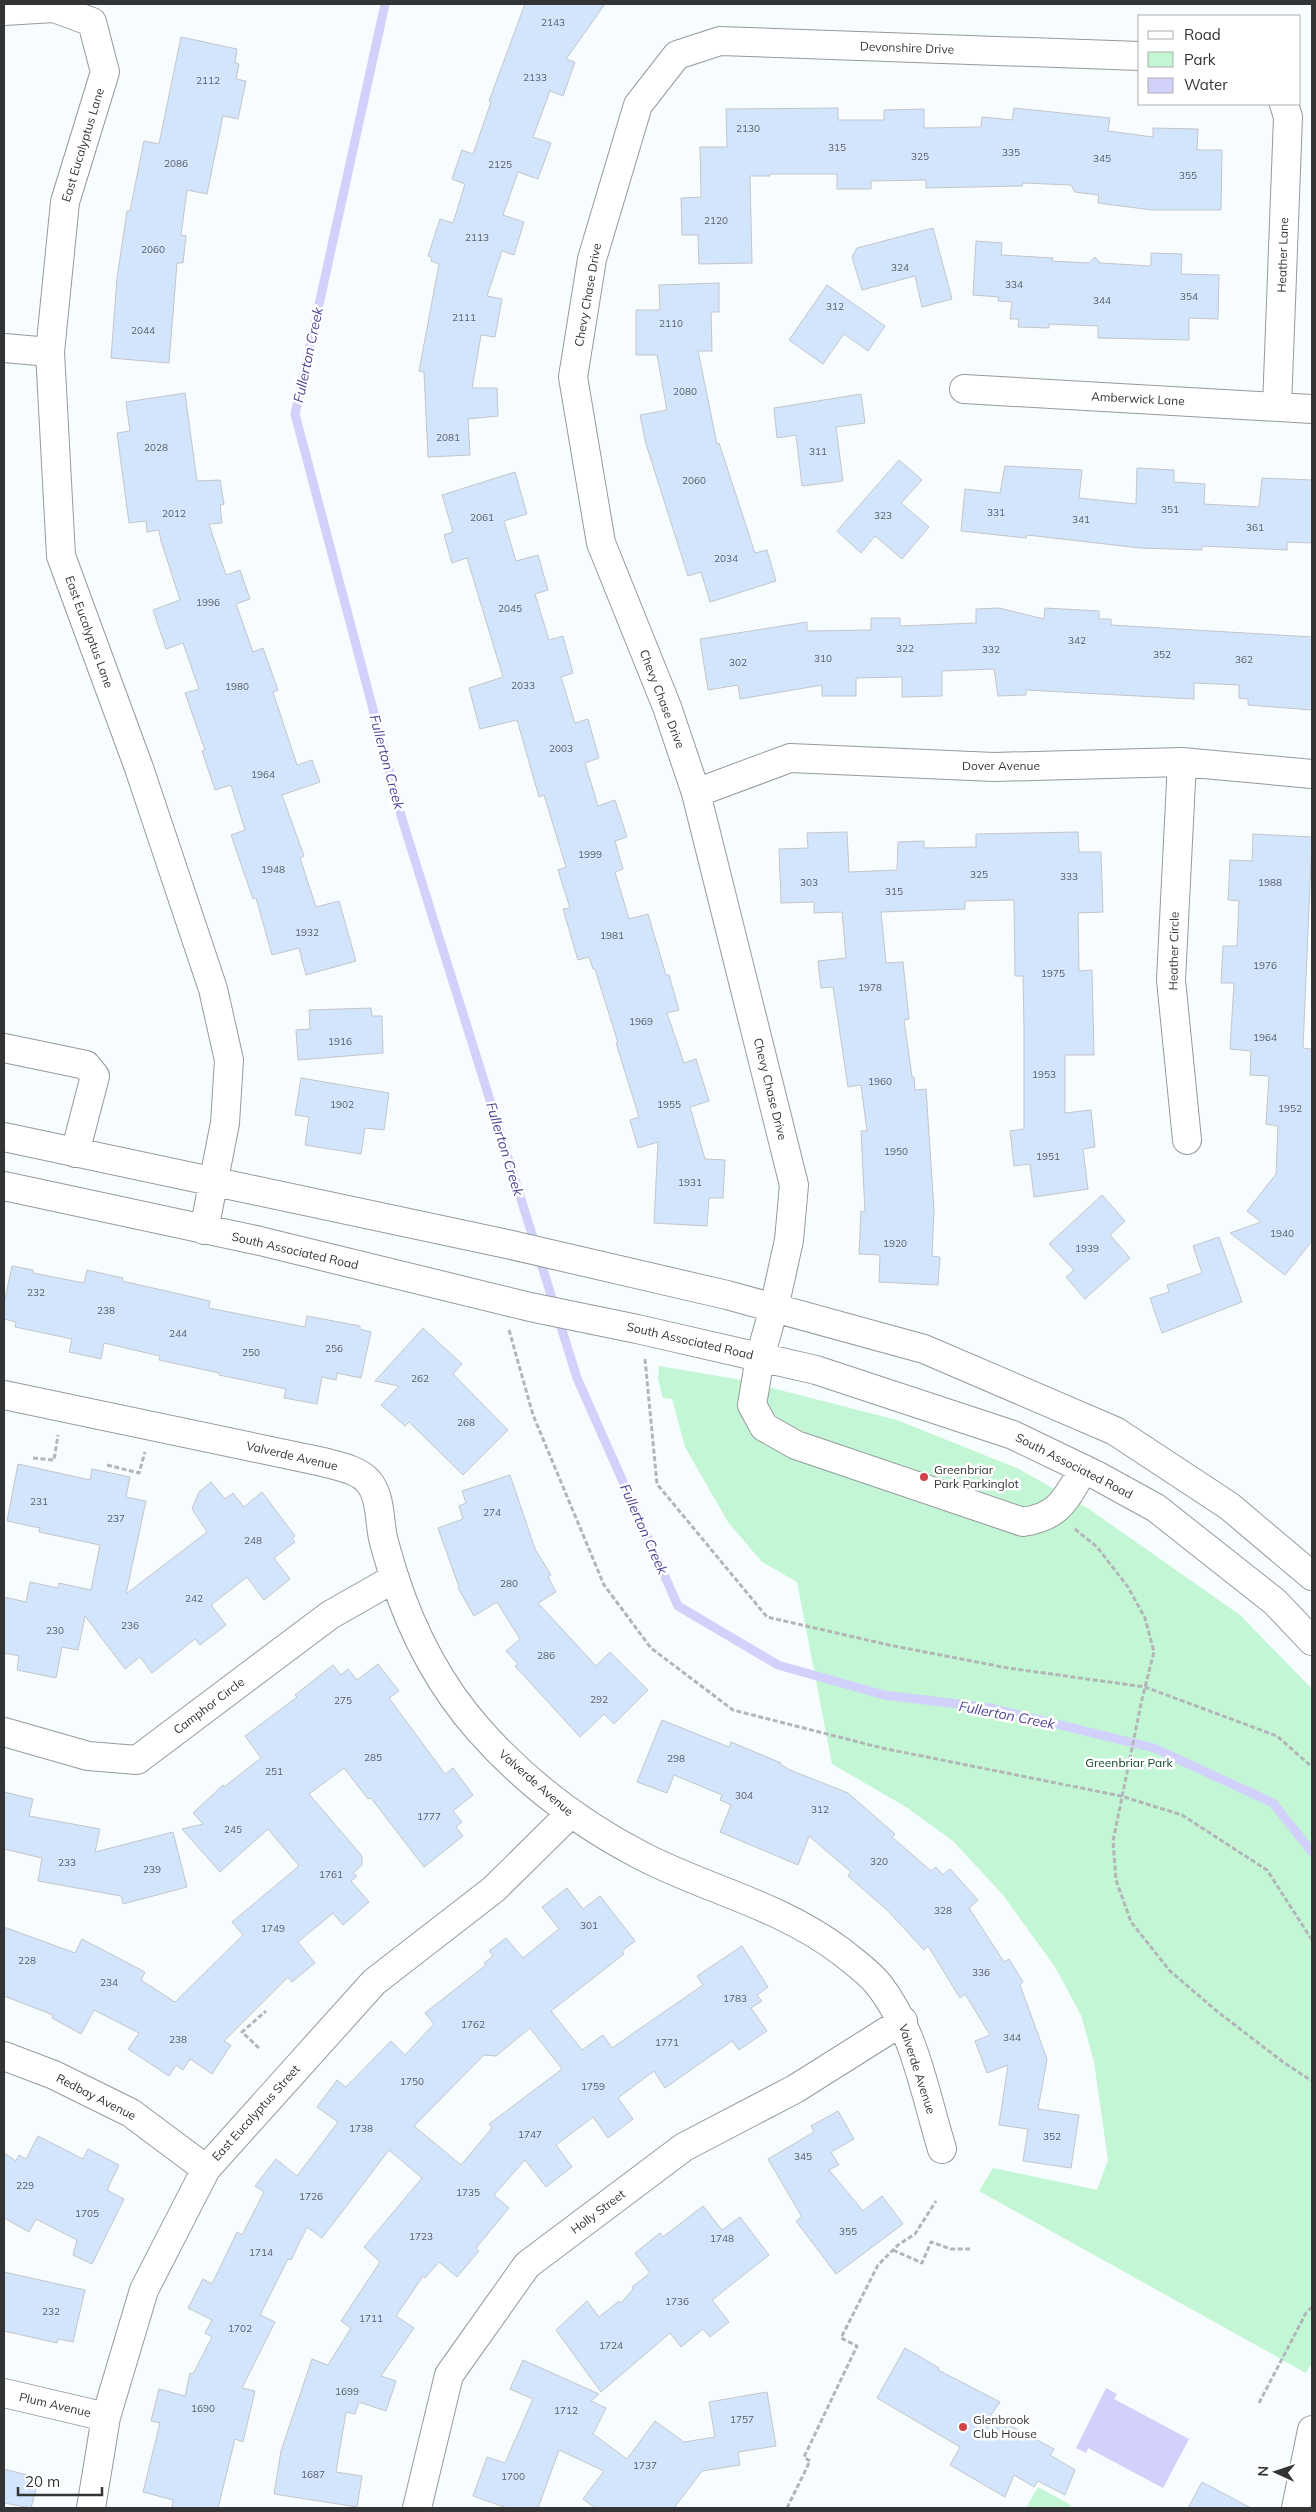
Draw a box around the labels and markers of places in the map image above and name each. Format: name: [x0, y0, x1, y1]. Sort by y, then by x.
place label: Greenbriar Park Parkinglot: [934, 1462, 1019, 1491]
marker: Greenbriar Park Parkinglot: [918, 1471, 930, 1483]
place label: Glenbrook Club House: [973, 2412, 1037, 2441]
marker: Glenbrook Club House: [957, 2421, 969, 2433]

